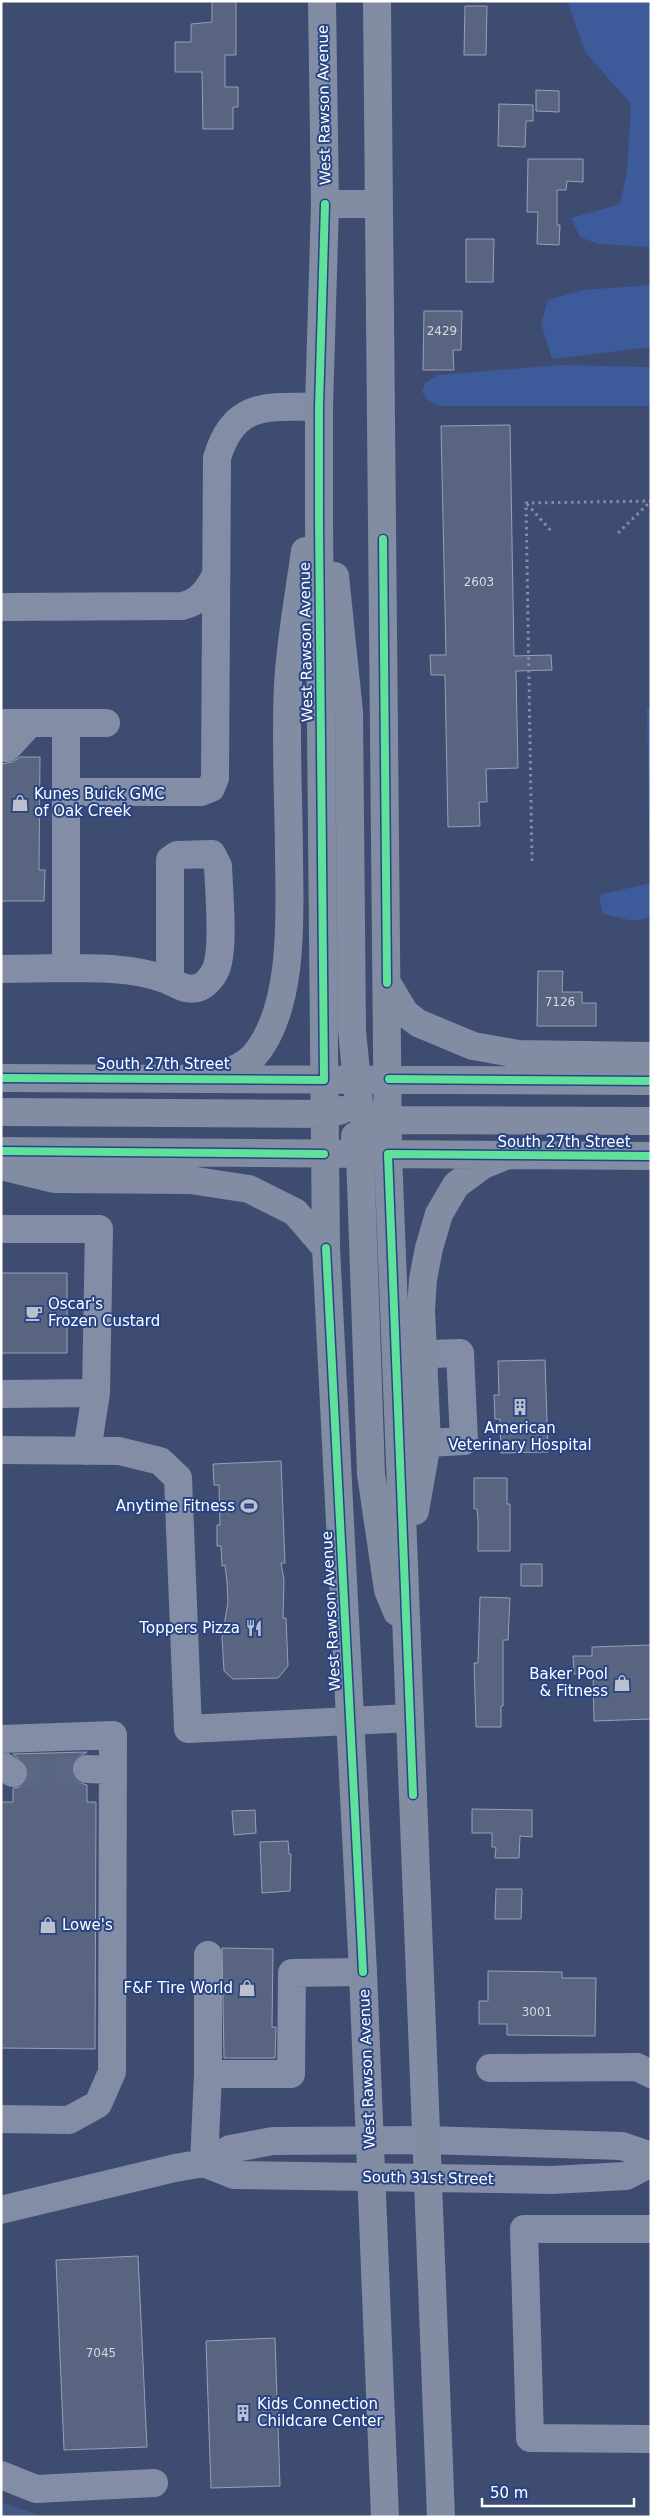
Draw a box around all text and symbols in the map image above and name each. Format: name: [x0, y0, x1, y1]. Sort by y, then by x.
street label: West Rawson Avenue: [314, 25, 334, 185]
house number: 2429: [427, 324, 457, 338]
street label: West Rawson Avenue: [296, 562, 316, 722]
house number: 2603: [464, 575, 494, 589]
place label: Kunes Buick GMC of Oak Creek: [34, 785, 165, 820]
shop icon: Kunes Buick GMC of Oak Creek: [10, 793, 30, 813]
house number: 7126: [545, 995, 575, 1009]
street label: South 27th Street: [96, 1055, 230, 1073]
street label: South 27th Street: [497, 1133, 631, 1151]
place label: Oscar's Frozen Custard: [48, 1295, 160, 1330]
cafe icon: Oscar's Frozen Custard: [24, 1303, 44, 1323]
building icon: American Veterinary Hospital: [510, 1397, 530, 1417]
place label: American Veterinary Hospital: [448, 1419, 592, 1454]
sports icon: Anytime Fitness: [239, 1496, 259, 1516]
place label: Anytime Fitness: [116, 1497, 235, 1515]
street label: West Rawson Avenue: [318, 1531, 344, 1691]
restaurant icon: Toppers Pizza: [244, 1618, 264, 1638]
place label: Toppers Pizza: [138, 1619, 240, 1637]
place label: Baker Pool & Fitness: [529, 1665, 608, 1700]
shop icon: Baker Pool & Fitness: [612, 1673, 632, 1693]
shop icon: Lowe's: [38, 1915, 58, 1935]
place label: Lowe's: [62, 1916, 113, 1934]
shop icon: F&F Tire World: [237, 1978, 257, 1998]
place label: F&F Tire World: [124, 1979, 233, 1997]
street label: West Rawson Avenue: [355, 1989, 379, 2149]
house number: 3001: [522, 2005, 552, 2019]
street label: South 31st Street: [362, 2168, 494, 2188]
house number: 7045: [86, 2346, 116, 2360]
place label: Kids Connection Childcare Center: [257, 2395, 383, 2430]
building icon: Kids Connection Childcare Center: [233, 2403, 253, 2423]
scale bar: [482, 2476, 634, 2508]
text: 50 m: [490, 2484, 528, 2502]

